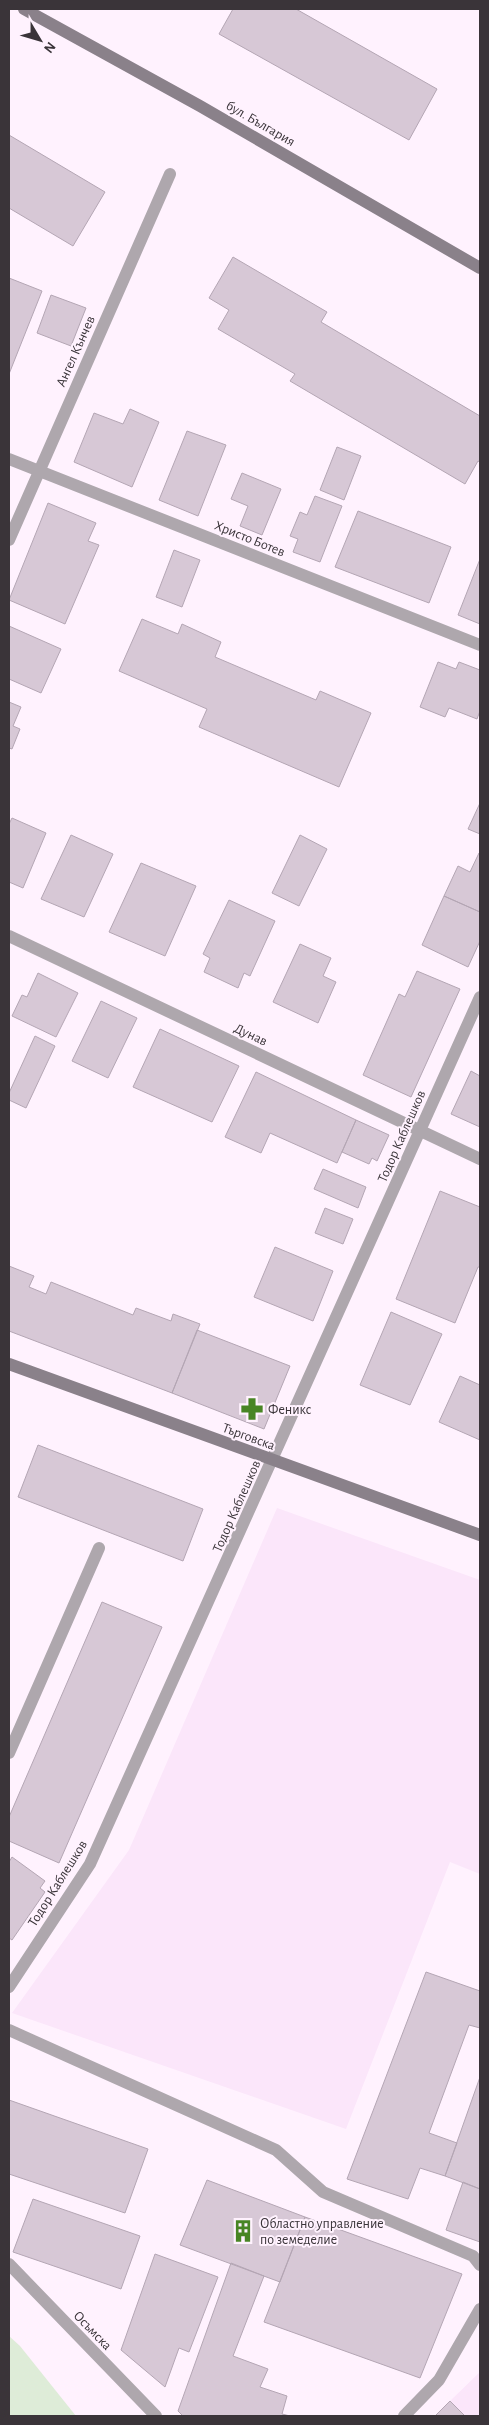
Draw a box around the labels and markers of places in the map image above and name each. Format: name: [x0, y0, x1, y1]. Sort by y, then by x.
pharmacy icon: Феникс: [239, 1396, 265, 1422]
place label: Феникс: [268, 1403, 312, 1417]
place label: Областно управление по земеделие: [260, 2217, 384, 2247]
building icon: Областно управление по земеделие: [230, 2218, 256, 2244]

